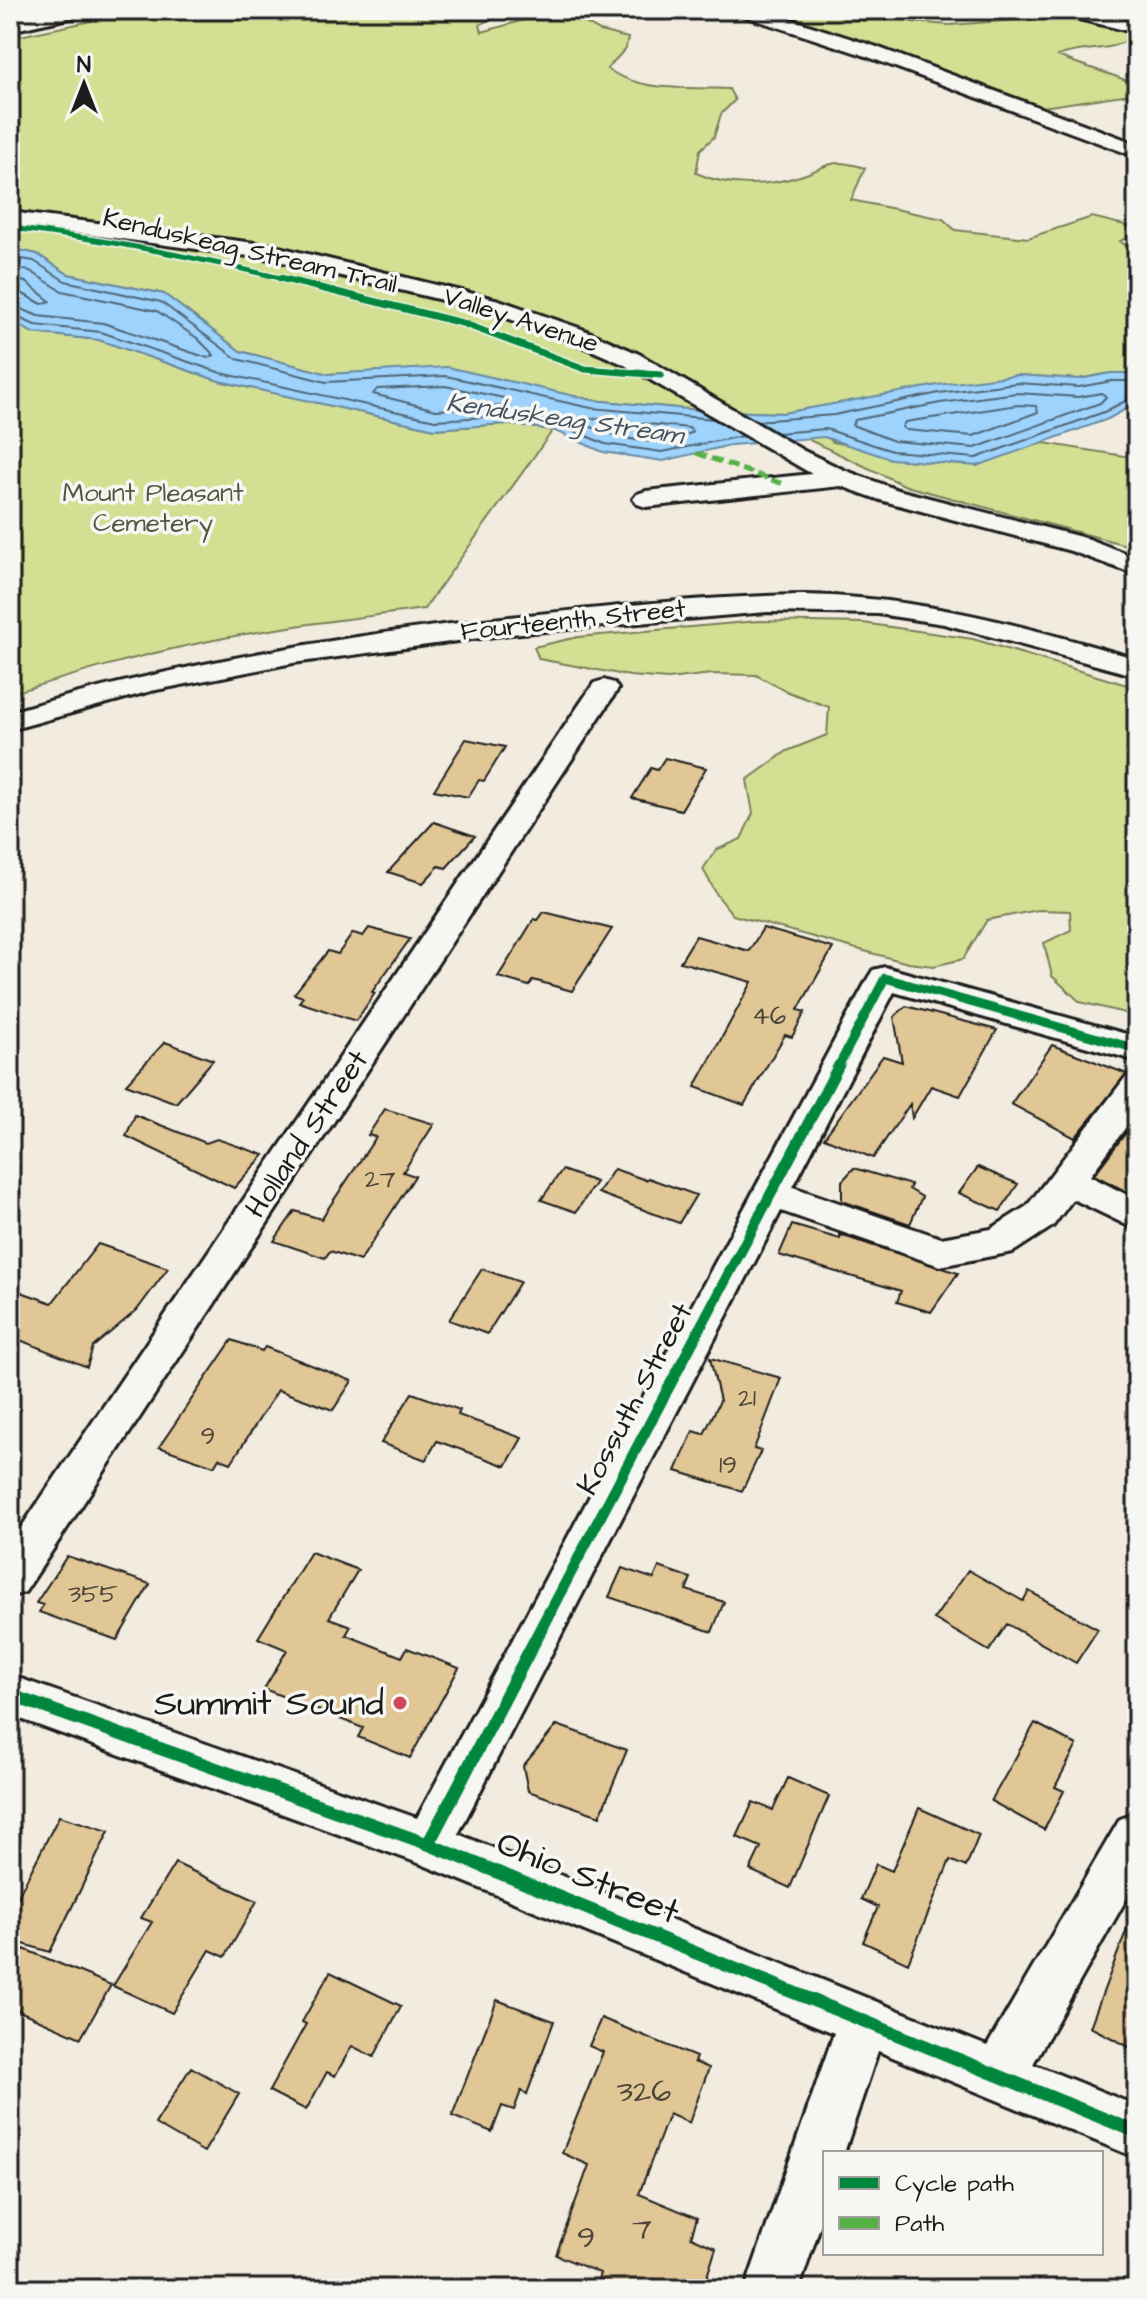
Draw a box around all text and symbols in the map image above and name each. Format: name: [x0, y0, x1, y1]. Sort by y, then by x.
north arrow: [44, 44, 124, 124]
text: N: [77, 50, 91, 81]
street label: Kenduskeag Stream Trail: [99, 200, 401, 304]
street label: Valley Avenue: [438, 278, 603, 364]
water label: Kenduskeag Stream: [444, 385, 688, 455]
park label: Mount Pleasant Cemetery: [62, 475, 244, 543]
street label: Fourteenth Street: [459, 590, 688, 650]
house number: 46: [752, 998, 786, 1034]
street label: Holland Street: [235, 1042, 379, 1226]
house number: 27: [365, 1161, 395, 1197]
street label: Kossuth Street: [567, 1296, 703, 1502]
house number: 21: [738, 1380, 756, 1416]
house number: 9: [201, 1418, 215, 1454]
house number: 19: [719, 1447, 737, 1483]
house number: 355: [68, 1576, 118, 1612]
place label: Summit Sound: [154, 1678, 384, 1729]
marker: Summit Sound: [391, 1694, 409, 1712]
street label: Ohio Street: [489, 1818, 687, 1938]
house number: 326: [617, 2069, 671, 2114]
legend: [823, 2151, 1103, 2255]
text: Cycle path: [895, 2167, 1014, 2202]
house number: 7: [632, 2207, 652, 2252]
text: Path: [895, 2207, 944, 2241]
house number: 9: [577, 2215, 595, 2260]

